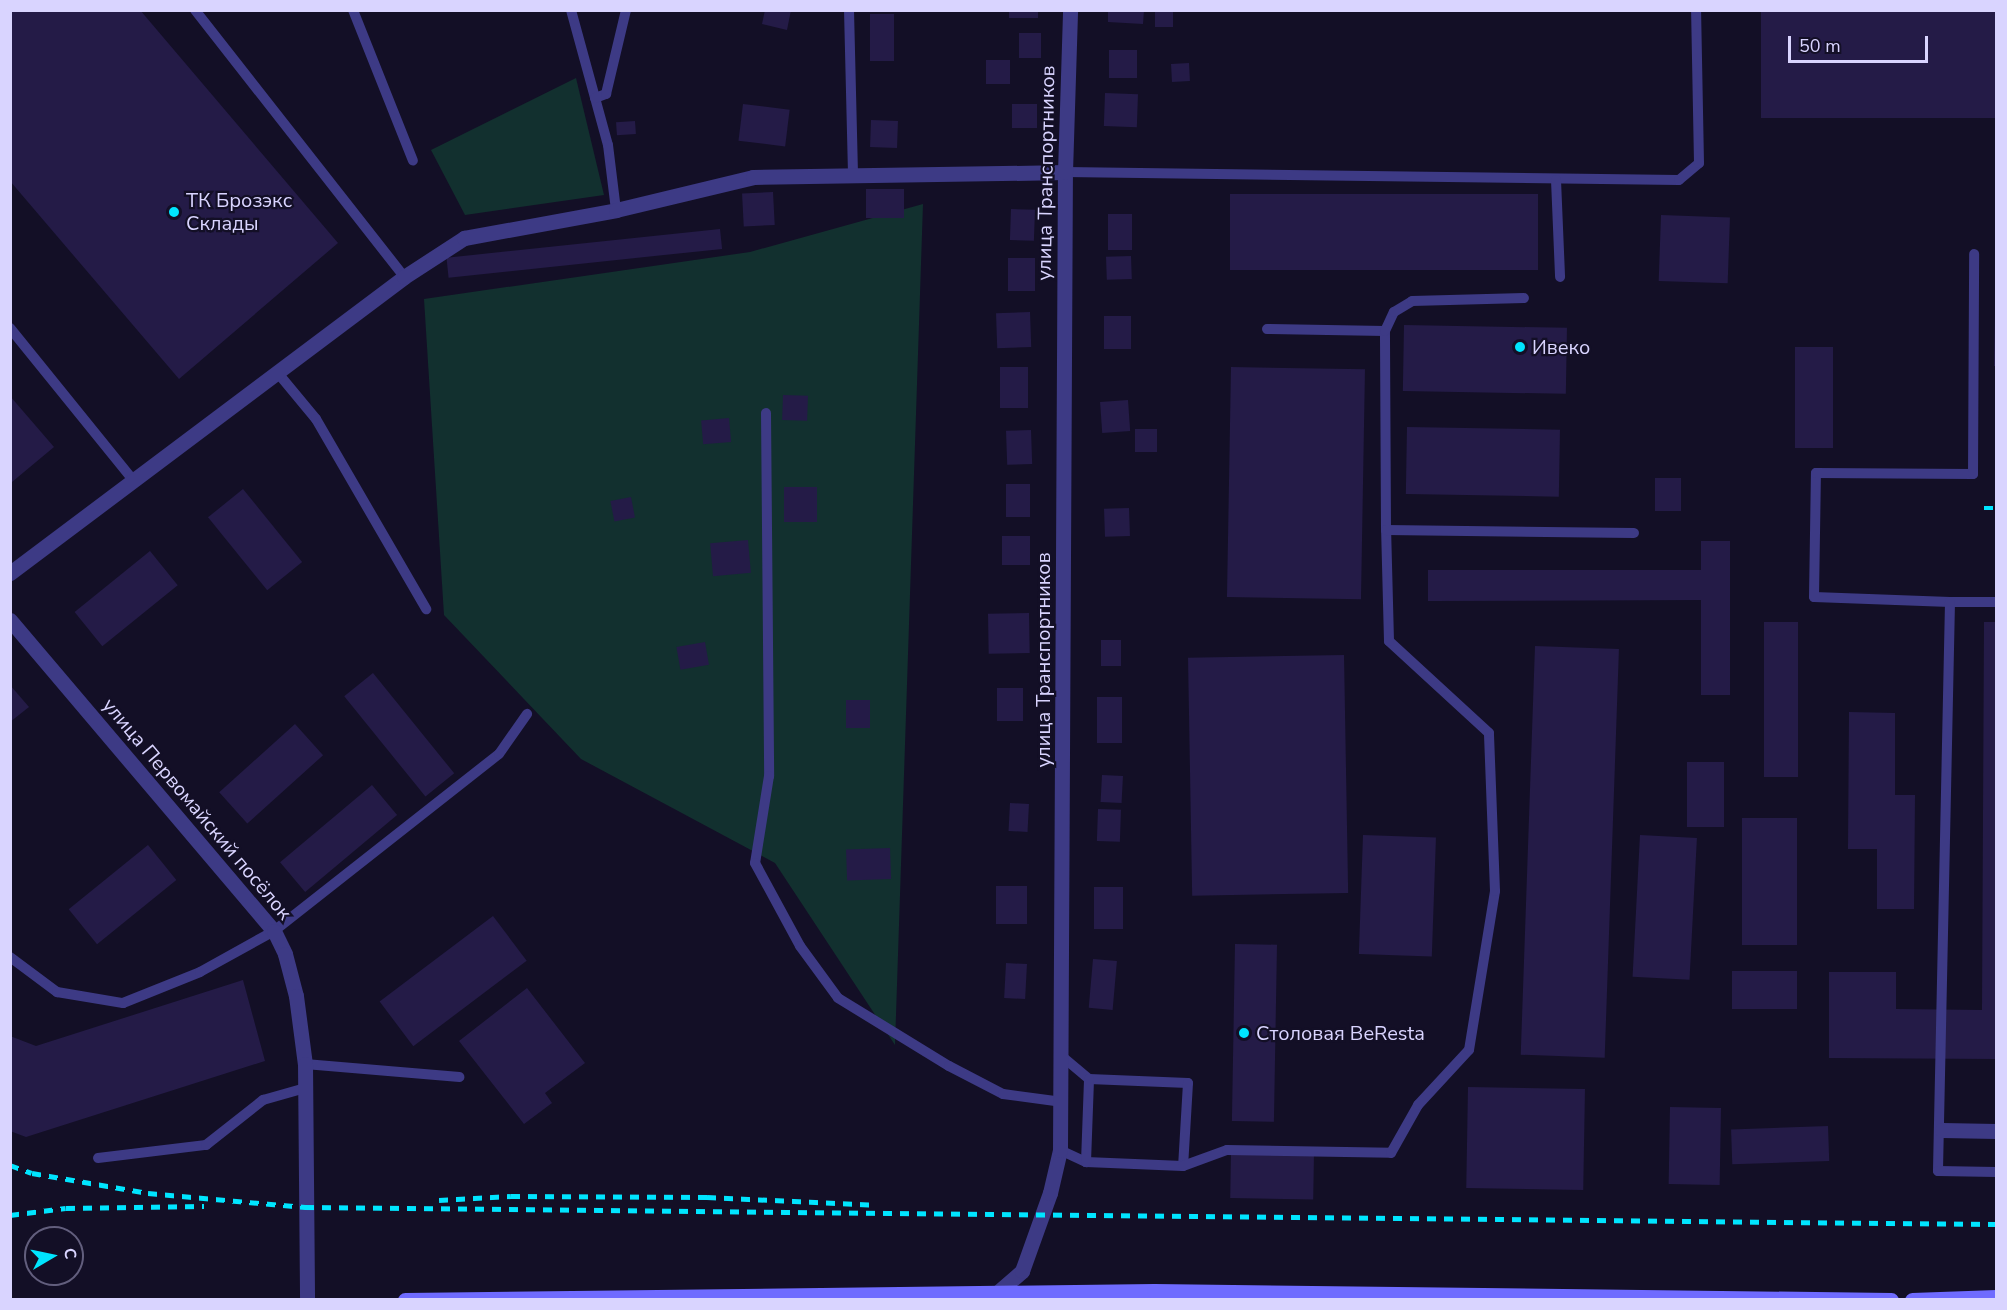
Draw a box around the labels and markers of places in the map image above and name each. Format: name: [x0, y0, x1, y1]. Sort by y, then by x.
place label: ТК Брозэкс Склады: [186, 189, 292, 236]
marker: ТК Брозэкс Склады: [167, 205, 181, 219]
place label: Ивеко: [1532, 335, 1590, 359]
marker: Ивеко: [1513, 340, 1527, 354]
place label: Столовая BeResta: [1256, 1021, 1425, 1045]
marker: Столовая BeResta: [1237, 1026, 1251, 1040]

